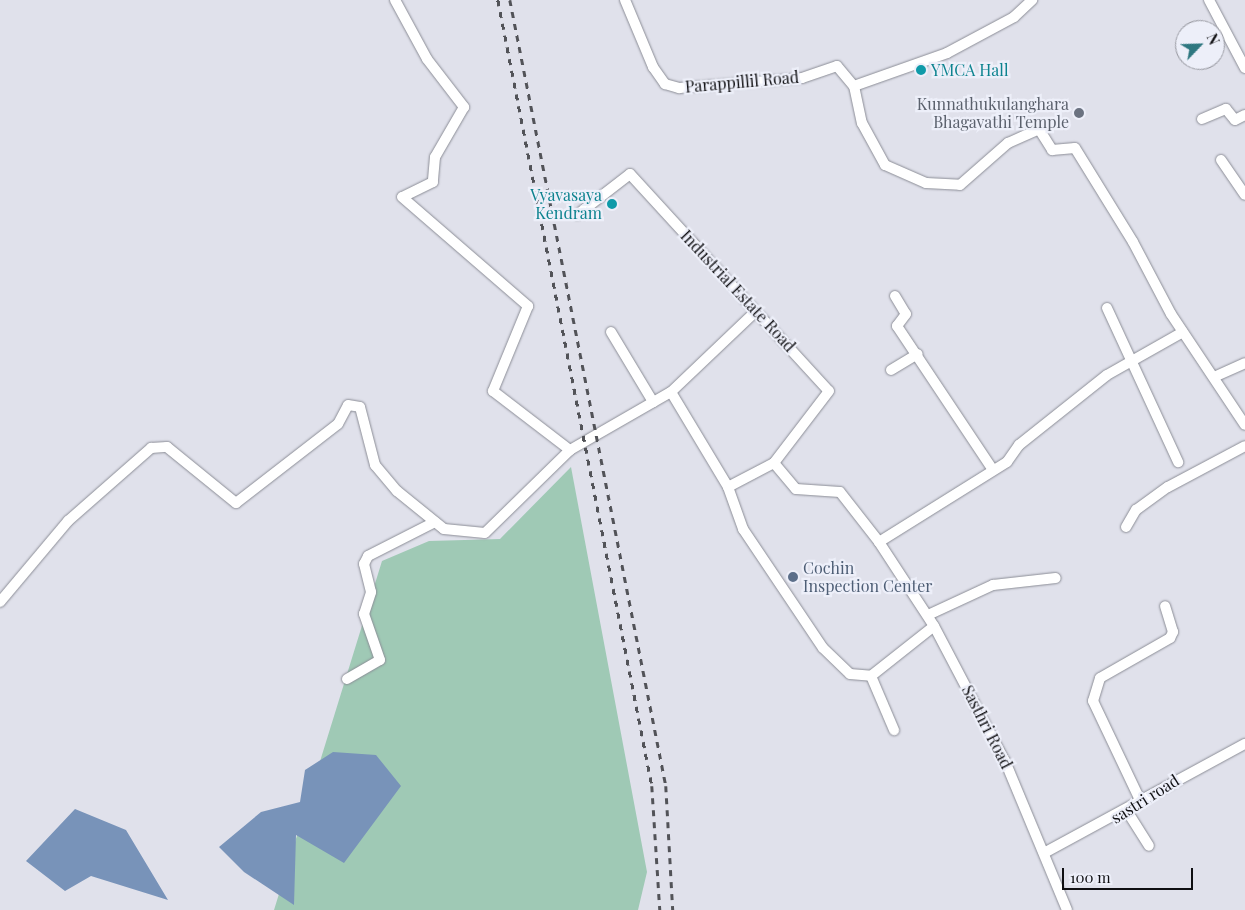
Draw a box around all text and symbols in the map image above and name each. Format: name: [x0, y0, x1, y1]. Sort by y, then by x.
north arrow: [1175, 20, 1225, 70]
text: N: [1203, 31, 1224, 48]
place label: YMCA Hall: [931, 60, 1008, 80]
marker: YMCA Hall: [915, 64, 927, 76]
street label: Parappillil Road: [684, 67, 800, 97]
place label: Kunnathukulanghara Bhagavathi Temple: [917, 94, 1069, 132]
marker: Kunnathukulanghara Bhagavathi Temple: [1073, 107, 1085, 119]
place label: Vyavasaya Kendram: [530, 185, 602, 223]
marker: Vyavasaya Kendram: [606, 198, 618, 210]
street label: Industrial Estate Road: [677, 226, 799, 356]
place label: Cochin Inspection Center: [803, 558, 932, 596]
marker: Cochin Inspection Center: [787, 571, 799, 583]
street label: Sasthri Road: [958, 682, 1016, 772]
street label: sastri road: [1107, 771, 1183, 827]
scale bar: [1065, 858, 1196, 890]
text: 100 m: [1070, 867, 1111, 887]

